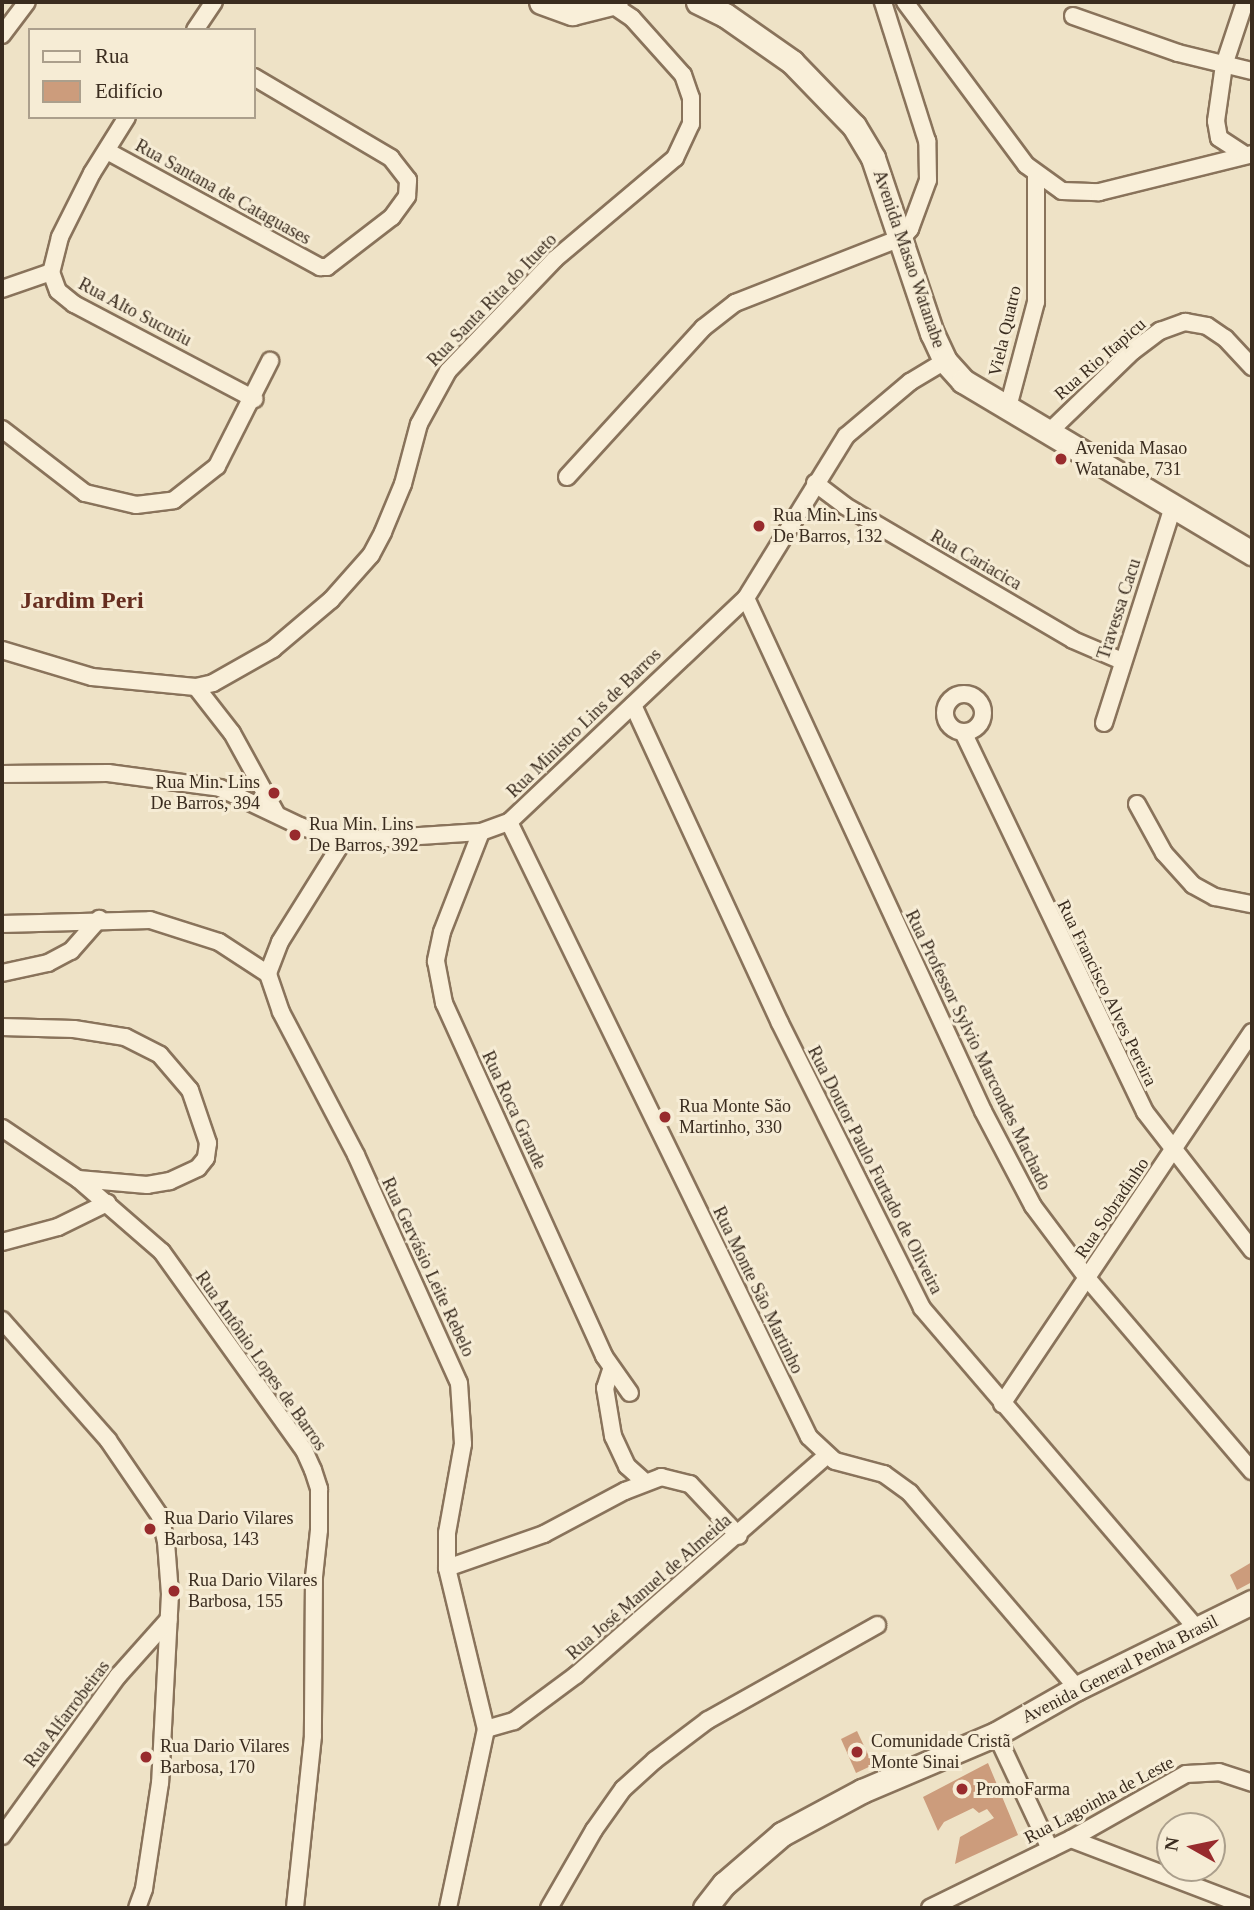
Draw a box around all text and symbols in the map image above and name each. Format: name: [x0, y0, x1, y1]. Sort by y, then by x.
legend: [28, 28, 256, 119]
text: Rua: [95, 44, 129, 68]
text: Edifício: [95, 79, 163, 103]
street label: Rua Santana de Cataguases: [131, 135, 315, 249]
street label: Avenida Masao Watanabe: [868, 167, 950, 351]
street label: Rua Santa Rita do Itueto: [423, 229, 561, 371]
street label: Rua Alto Sucuriu: [74, 273, 196, 351]
street label: Viela Quatro: [984, 284, 1026, 378]
street label: Rua Rio Itapicu: [1050, 313, 1150, 405]
place label: Avenida Masao Watanabe, 731: [1075, 438, 1187, 480]
marker: Avenida Masao Watanabe, 731: [1053, 451, 1069, 467]
place label: Rua Min. Lins De Barros, 132: [773, 505, 882, 548]
marker: Rua Min. Lins De Barros, 132: [751, 518, 767, 534]
street label: Rua Cariacica: [927, 525, 1025, 595]
street label: Travessa Cacu: [1093, 556, 1145, 662]
district label: Jardim Peri: [20, 587, 144, 615]
street label: Rua Ministro Lins de Barros: [502, 644, 666, 802]
place label: Rua Min. Lins De Barros, 394: [151, 772, 260, 814]
marker: Rua Min. Lins De Barros, 394: [266, 785, 282, 801]
place label: Rua Min. Lins De Barros, 392: [309, 814, 418, 856]
marker: Rua Min. Lins De Barros, 392: [287, 827, 303, 843]
street label: Rua Francisco Alves Pereira: [1052, 896, 1162, 1090]
street label: Rua Professor Sylvio Marcondes Machado: [901, 906, 1055, 1194]
street label: Rua Doutor Paulo Furtado de Oliveira: [803, 1042, 947, 1298]
street label: Rua Roca Grande: [477, 1047, 551, 1173]
place label: Rua Monte São Martinho, 330: [679, 1096, 791, 1138]
marker: Rua Monte São Martinho, 330: [657, 1109, 673, 1125]
street label: Rua Sobradinho: [1070, 1154, 1154, 1262]
street label: Rua Gervásio Leite Rebelo: [377, 1174, 479, 1360]
street label: Rua Monte São Martinho: [708, 1203, 808, 1377]
street label: Rua Antônio Lopes de Barros: [191, 1267, 331, 1455]
place label: Rua Dario Vilares Barbosa, 143: [164, 1508, 294, 1550]
street label: Rua José Manuel de Almeida: [562, 1509, 736, 1665]
marker: Rua Dario Vilares Barbosa, 143: [142, 1521, 158, 1537]
place label: Rua Dario Vilares Barbosa, 155: [188, 1570, 318, 1612]
marker: Rua Dario Vilares Barbosa, 155: [166, 1583, 182, 1599]
street label: Avenida General Penha Brasil: [1018, 1610, 1222, 1728]
street label: Rua Alfarrobeiras: [19, 1656, 115, 1772]
place label: Comunidade Cristã Monte Sinai: [871, 1731, 1010, 1774]
place label: Rua Dario Vilares Barbosa, 170: [160, 1736, 290, 1778]
marker: Comunidade Cristã Monte Sinai: [849, 1744, 865, 1760]
marker: Rua Dario Vilares Barbosa, 170: [138, 1749, 154, 1765]
street label: Rua Lagoinha de Leste: [1020, 1751, 1178, 1849]
place label: PromoFarma: [976, 1778, 1070, 1800]
marker: PromoFarma: [954, 1781, 970, 1797]
north arrow: [1156, 1812, 1226, 1882]
text: N: [1160, 1836, 1183, 1852]

